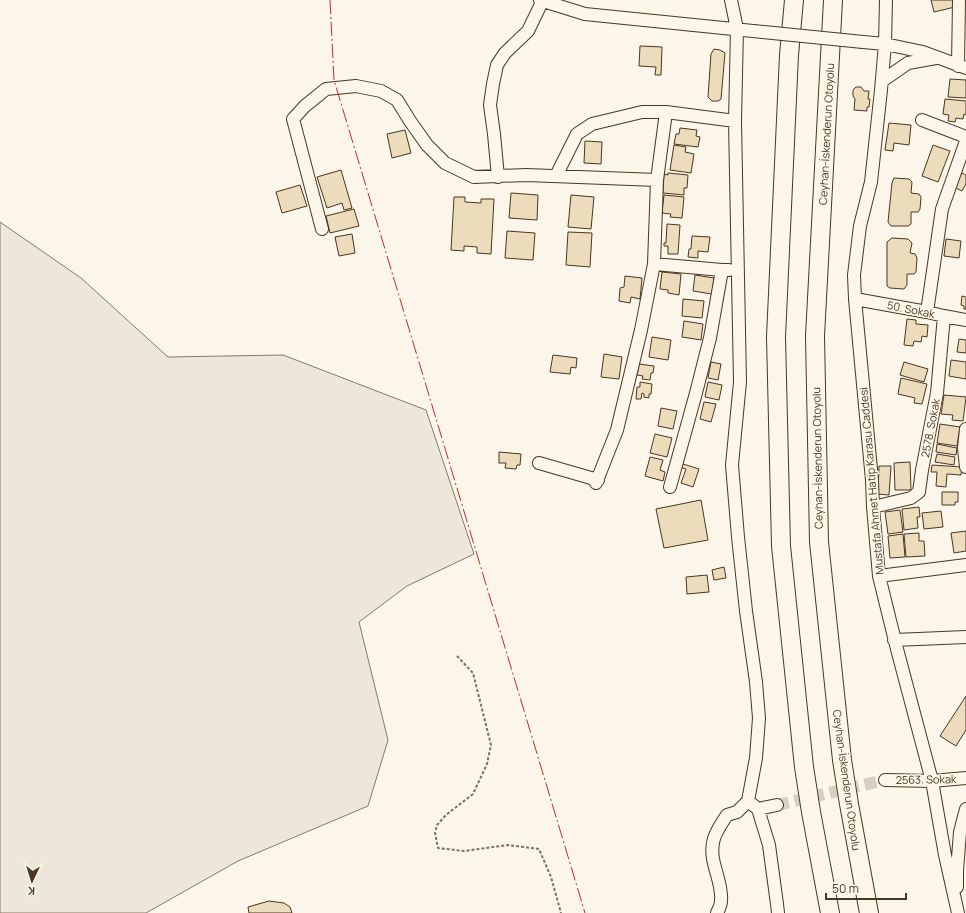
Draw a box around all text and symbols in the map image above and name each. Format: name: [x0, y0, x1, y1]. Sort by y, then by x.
street label: Ceyhan-İskenderun Otoyolu: [815, 63, 837, 205]
street label: 50. Sokak: [886, 297, 937, 321]
street label: Ceyhan-İskenderun Otoyolu: [808, 387, 826, 529]
street label: Mustafa Ahmet Hatip Karasu Caddesi: [855, 387, 887, 575]
street label: 2578. Sokak: [917, 397, 943, 459]
street label: Ceyhan-İskenderun Otoyolu: [830, 709, 864, 851]
street label: 2563. Sokak: [895, 771, 957, 787]
north arrow: [12, 861, 52, 901]
scale bar: [826, 875, 906, 901]
text: 50 m: [832, 880, 859, 897]
text: K: [26, 884, 35, 899]

